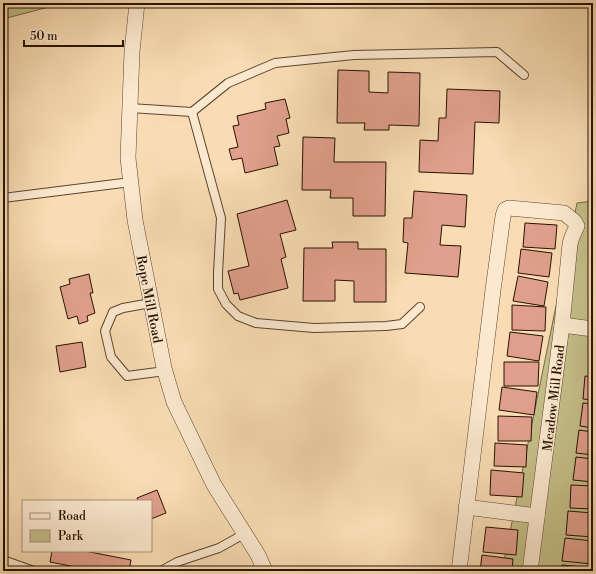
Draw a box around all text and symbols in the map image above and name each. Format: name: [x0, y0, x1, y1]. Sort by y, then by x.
scale bar: [24, 22, 123, 48]
text: 50 m: [30, 29, 58, 44]
street label: Rope Mill Road: [133, 254, 166, 345]
street label: Meadow Mill Road: [540, 343, 569, 452]
legend: [22, 500, 152, 552]
text: Road: [58, 509, 86, 524]
text: Park: [58, 529, 84, 544]

